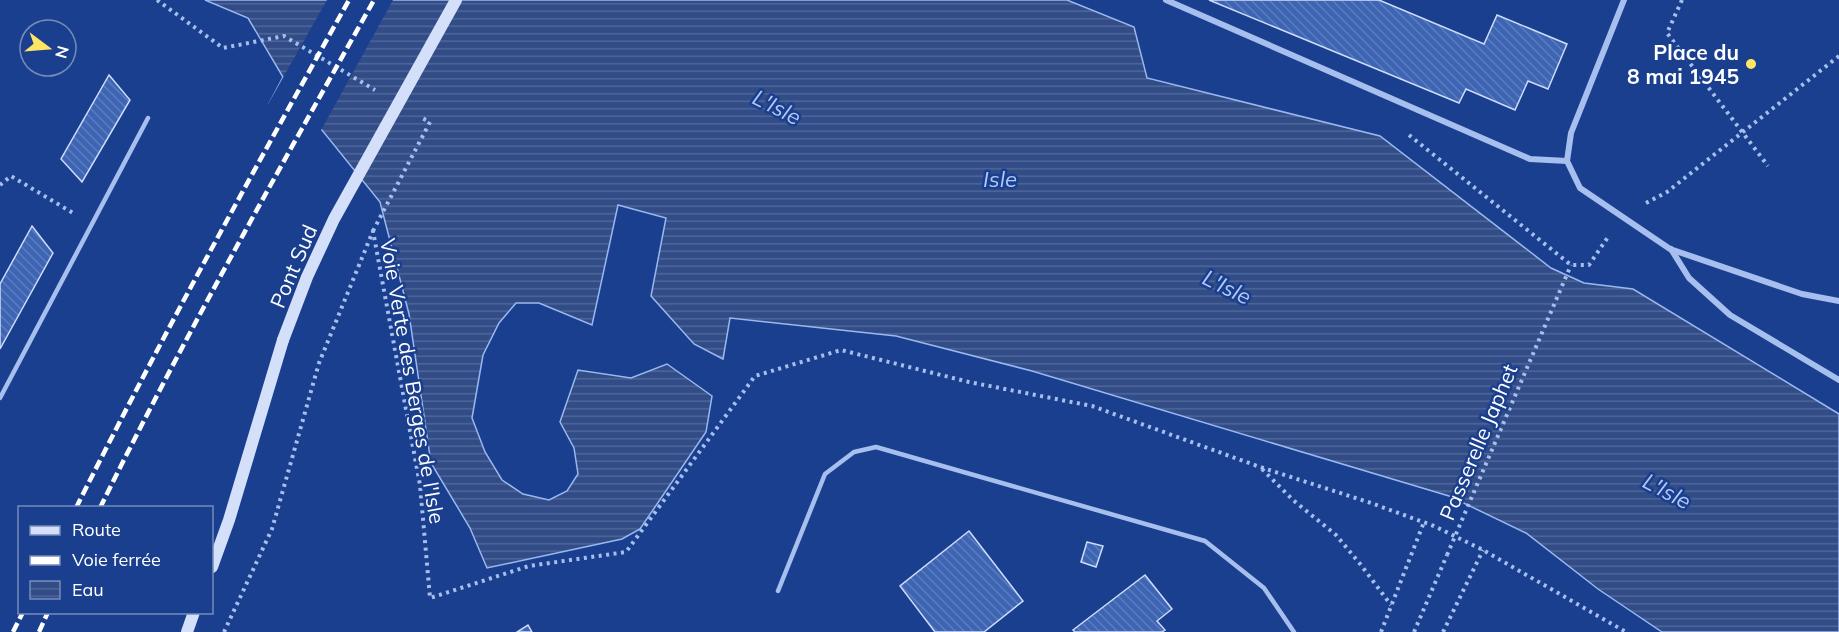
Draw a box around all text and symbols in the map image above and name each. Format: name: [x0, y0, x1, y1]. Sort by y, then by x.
north arrow: [18, 18, 78, 78]
place label: Place du 8 mai 1945: [1627, 39, 1739, 89]
text: N: [51, 44, 74, 61]
marker: Place du 8 mai 1945: [1744, 57, 1758, 71]
water label: L'Isle: [748, 83, 806, 131]
water label: Isle: [983, 165, 1017, 193]
street label: Pont Sud: [264, 220, 322, 312]
street label: Voie Verte des Berges de l'Isle: [375, 236, 451, 526]
water label: L'Isle: [1198, 263, 1256, 311]
street label: Passerelle Japhet: [1433, 360, 1523, 524]
water label: L'Isle: [1638, 467, 1696, 515]
legend: [18, 506, 213, 614]
text: Route: [72, 518, 121, 541]
text: Voie ferrée: [72, 548, 161, 571]
text: Eau: [72, 578, 104, 601]

